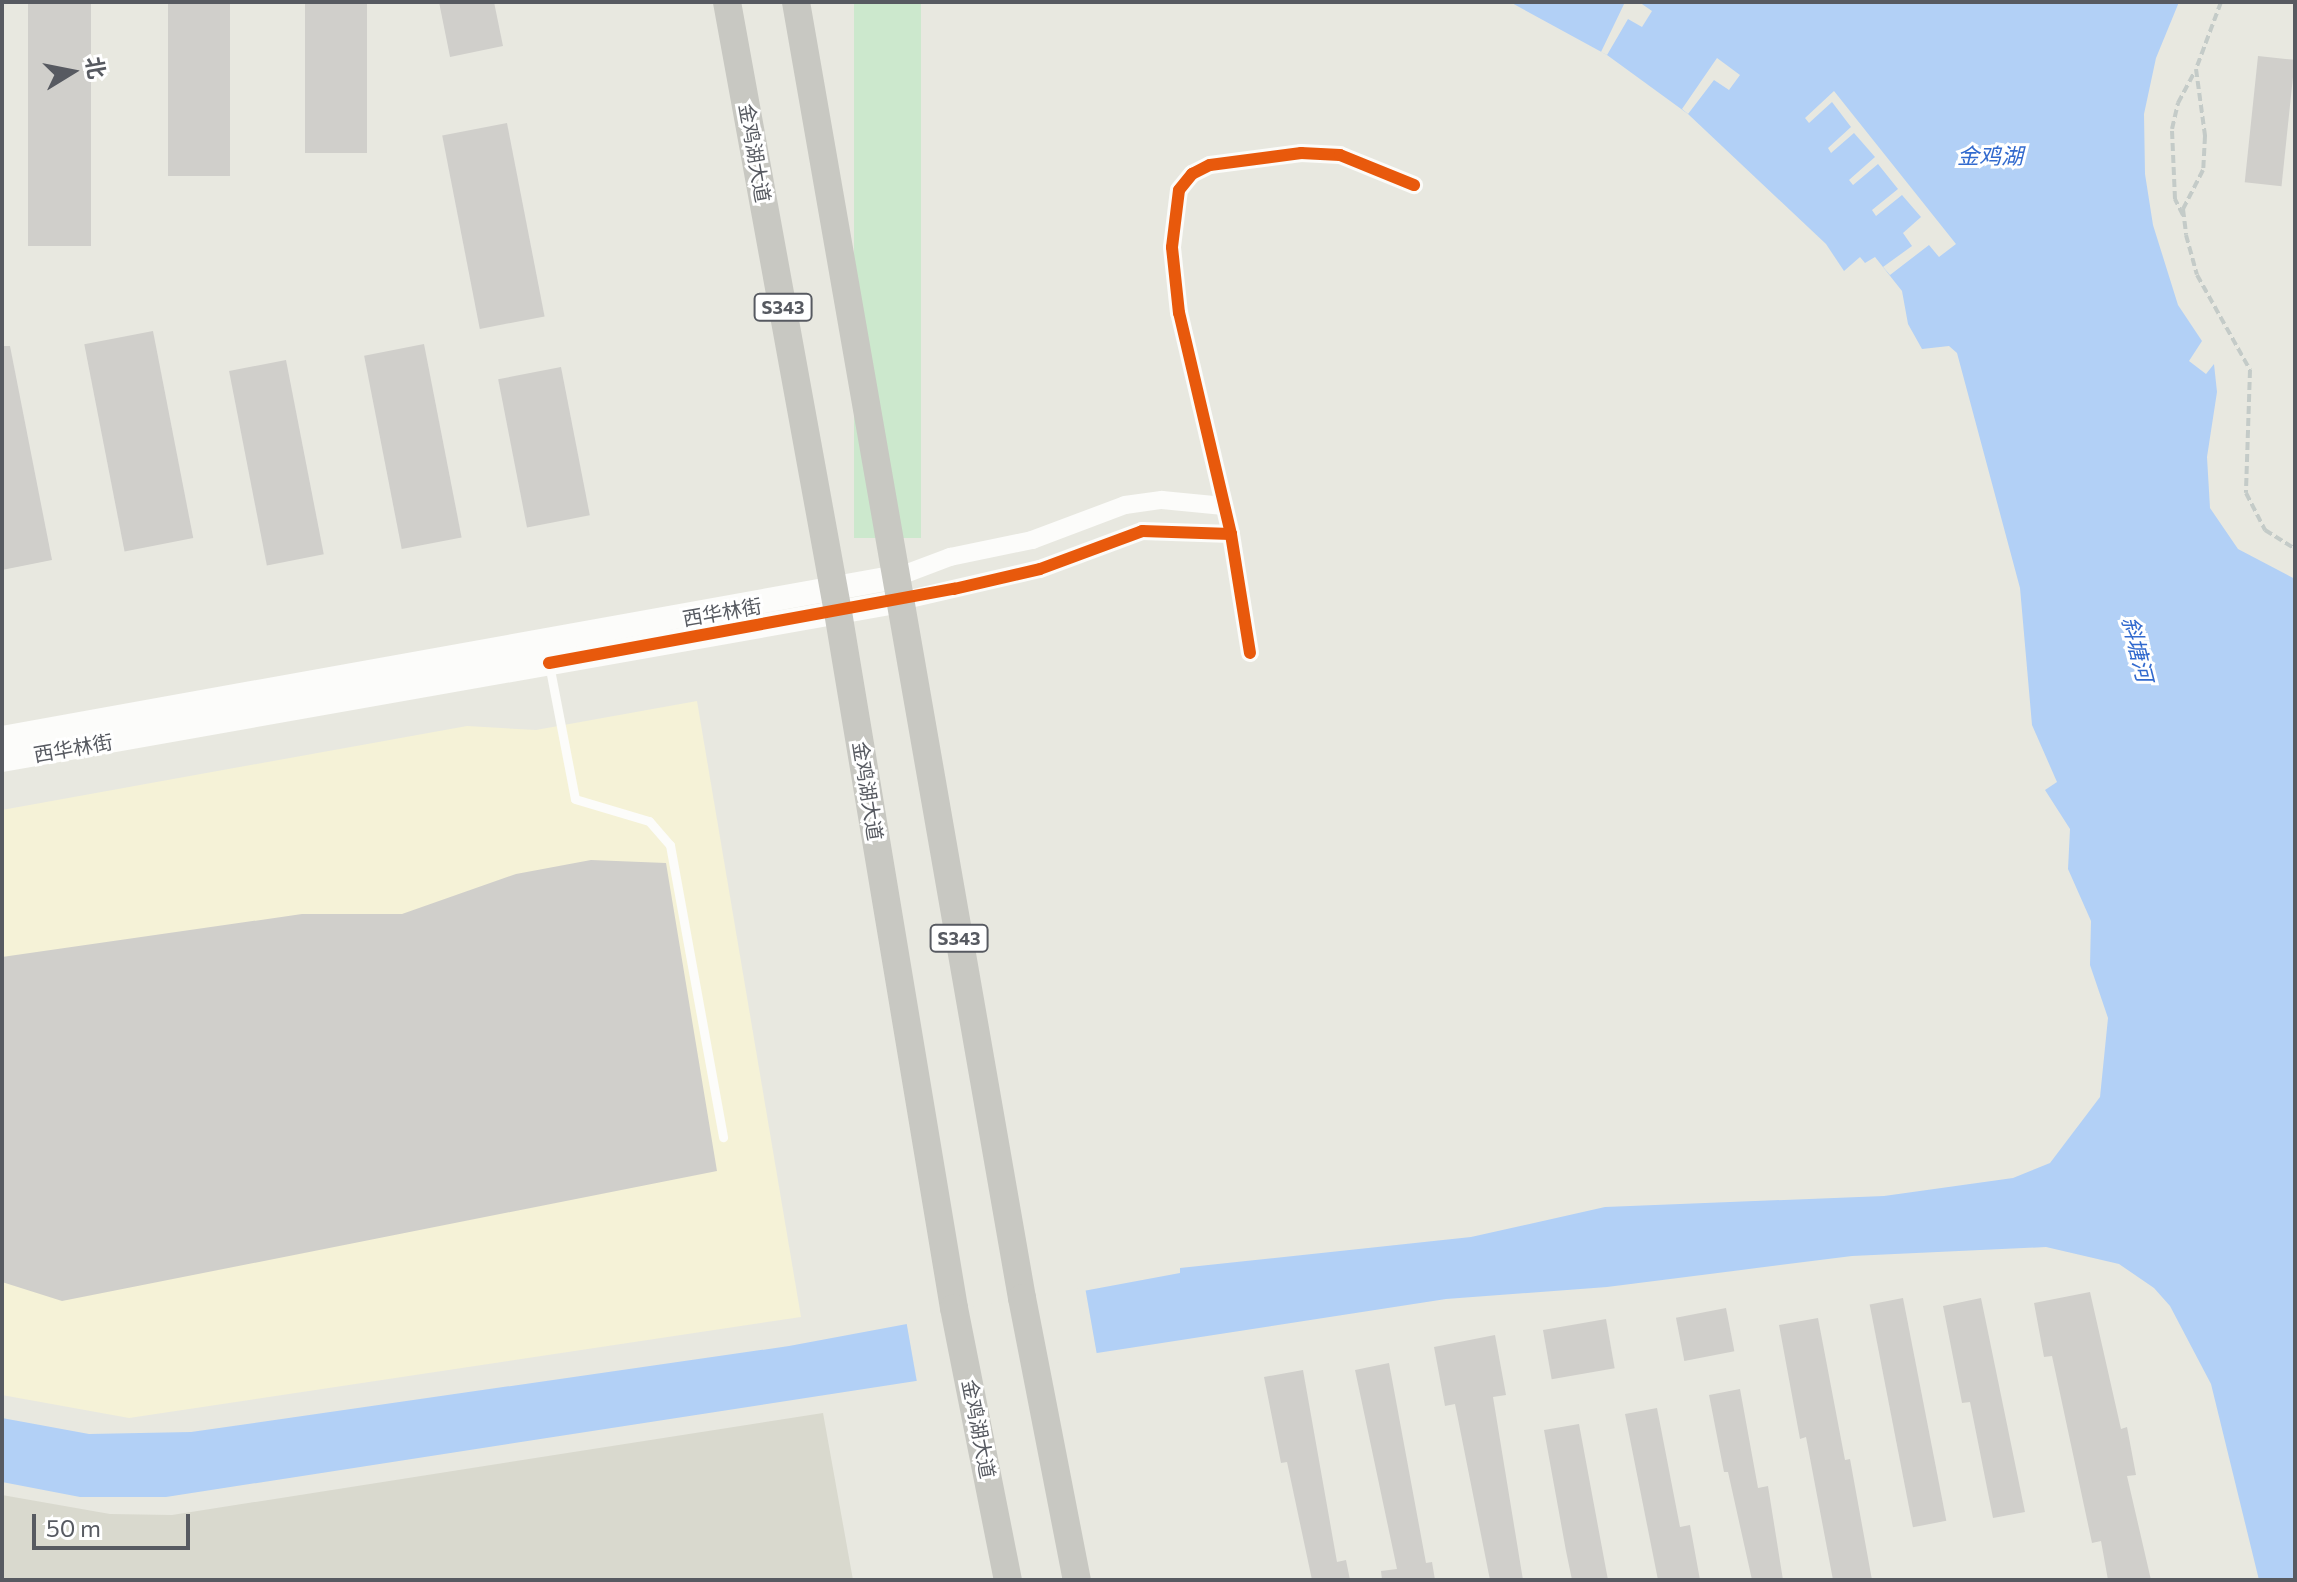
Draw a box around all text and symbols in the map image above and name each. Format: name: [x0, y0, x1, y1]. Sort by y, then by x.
north arrow: [32, 32, 112, 112]
text: 北: [81, 55, 111, 81]
street label: 金鸡湖大道: [734, 102, 776, 204]
water label: 金鸡湖: [1957, 143, 2023, 169]
road number: S343: [753, 293, 813, 321]
street label: 西华林街: [681, 593, 763, 631]
water label: 斜塘河: [2117, 614, 2159, 684]
street label: 西华林街: [32, 729, 114, 767]
street label: 金鸡湖大道: [848, 740, 888, 842]
road number: S343: [929, 924, 989, 952]
street label: 金鸡湖大道: [958, 1378, 1000, 1480]
scale bar: [36, 1498, 194, 1548]
text: 50 m: [46, 1513, 101, 1542]

